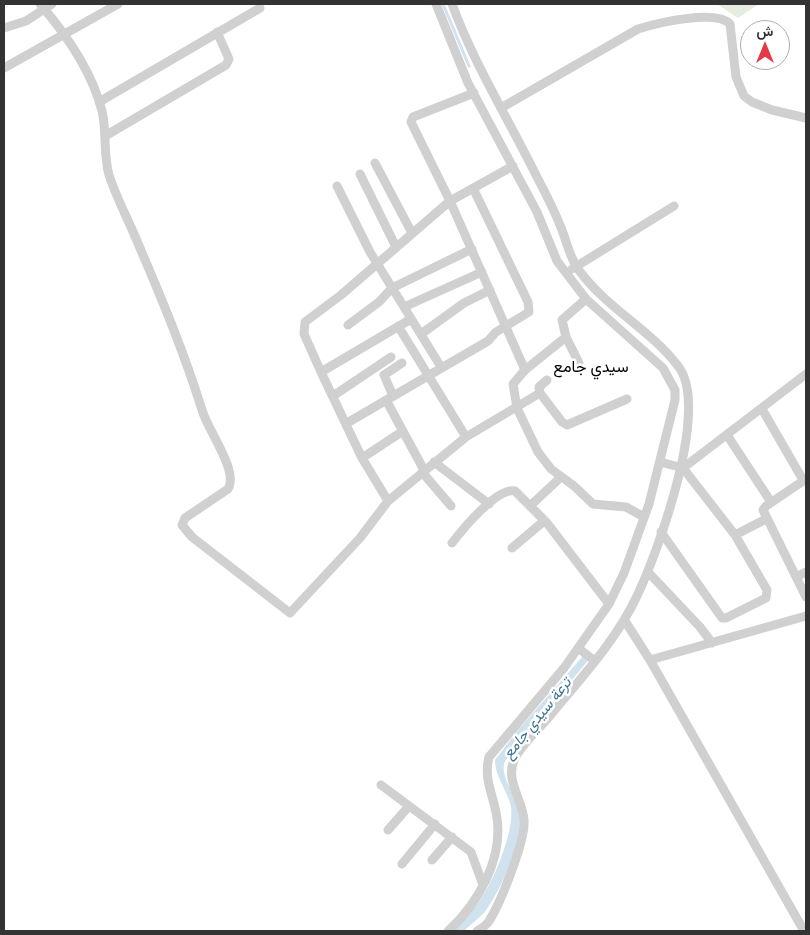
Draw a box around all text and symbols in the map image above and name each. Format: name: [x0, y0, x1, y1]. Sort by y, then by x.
north arrow: [740, 20, 790, 70]
text: ش: [757, 22, 773, 39]
district label: سيدي جامع: [553, 357, 629, 377]
water label: ترعة سيدي جامع: [499, 674, 575, 762]

